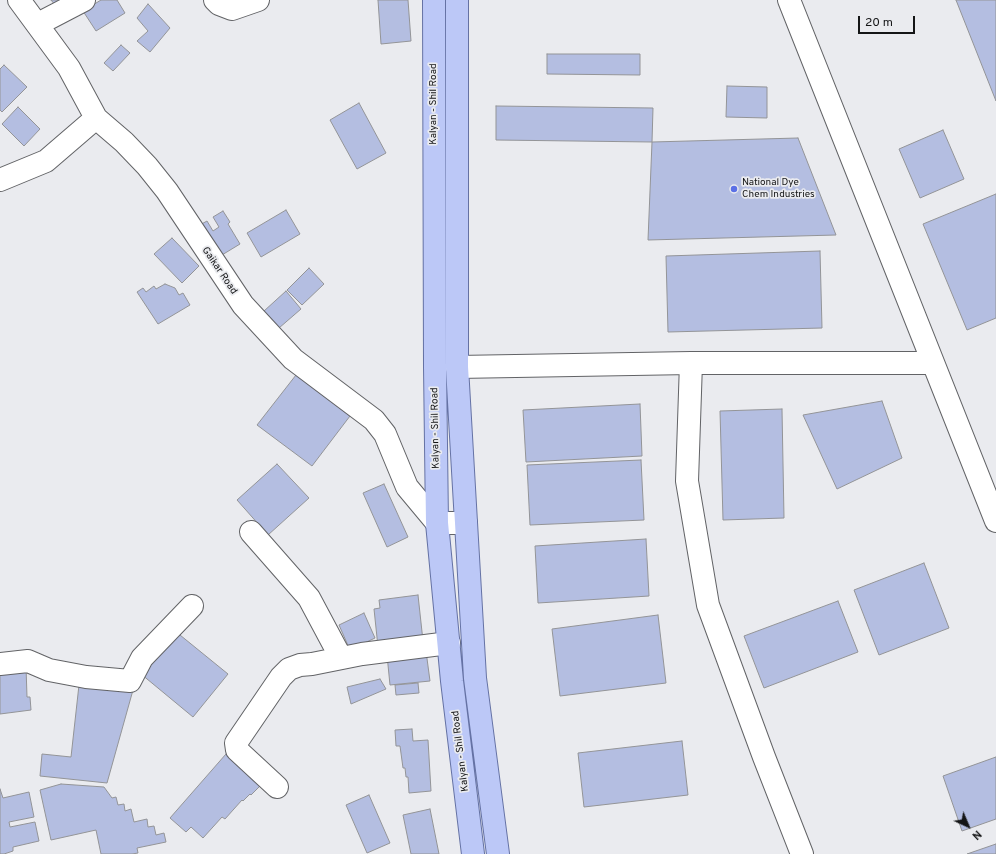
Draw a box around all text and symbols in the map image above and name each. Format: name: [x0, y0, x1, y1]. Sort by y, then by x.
scale bar: [860, 8, 917, 34]
text: 20 m: [865, 15, 893, 31]
street label: Kalyan - Shil Road: [428, 63, 440, 145]
place label: National Dye Chem Industries: [742, 177, 815, 200]
marker: National Dye Chem Industries: [729, 184, 739, 194]
street label: Gaikar Road: [199, 245, 239, 297]
street label: Kalyan - Shil Road: [429, 387, 443, 469]
street label: Kalyan - Shil Road: [450, 710, 472, 792]
north arrow: [948, 806, 988, 846]
text: N: [969, 827, 984, 842]

